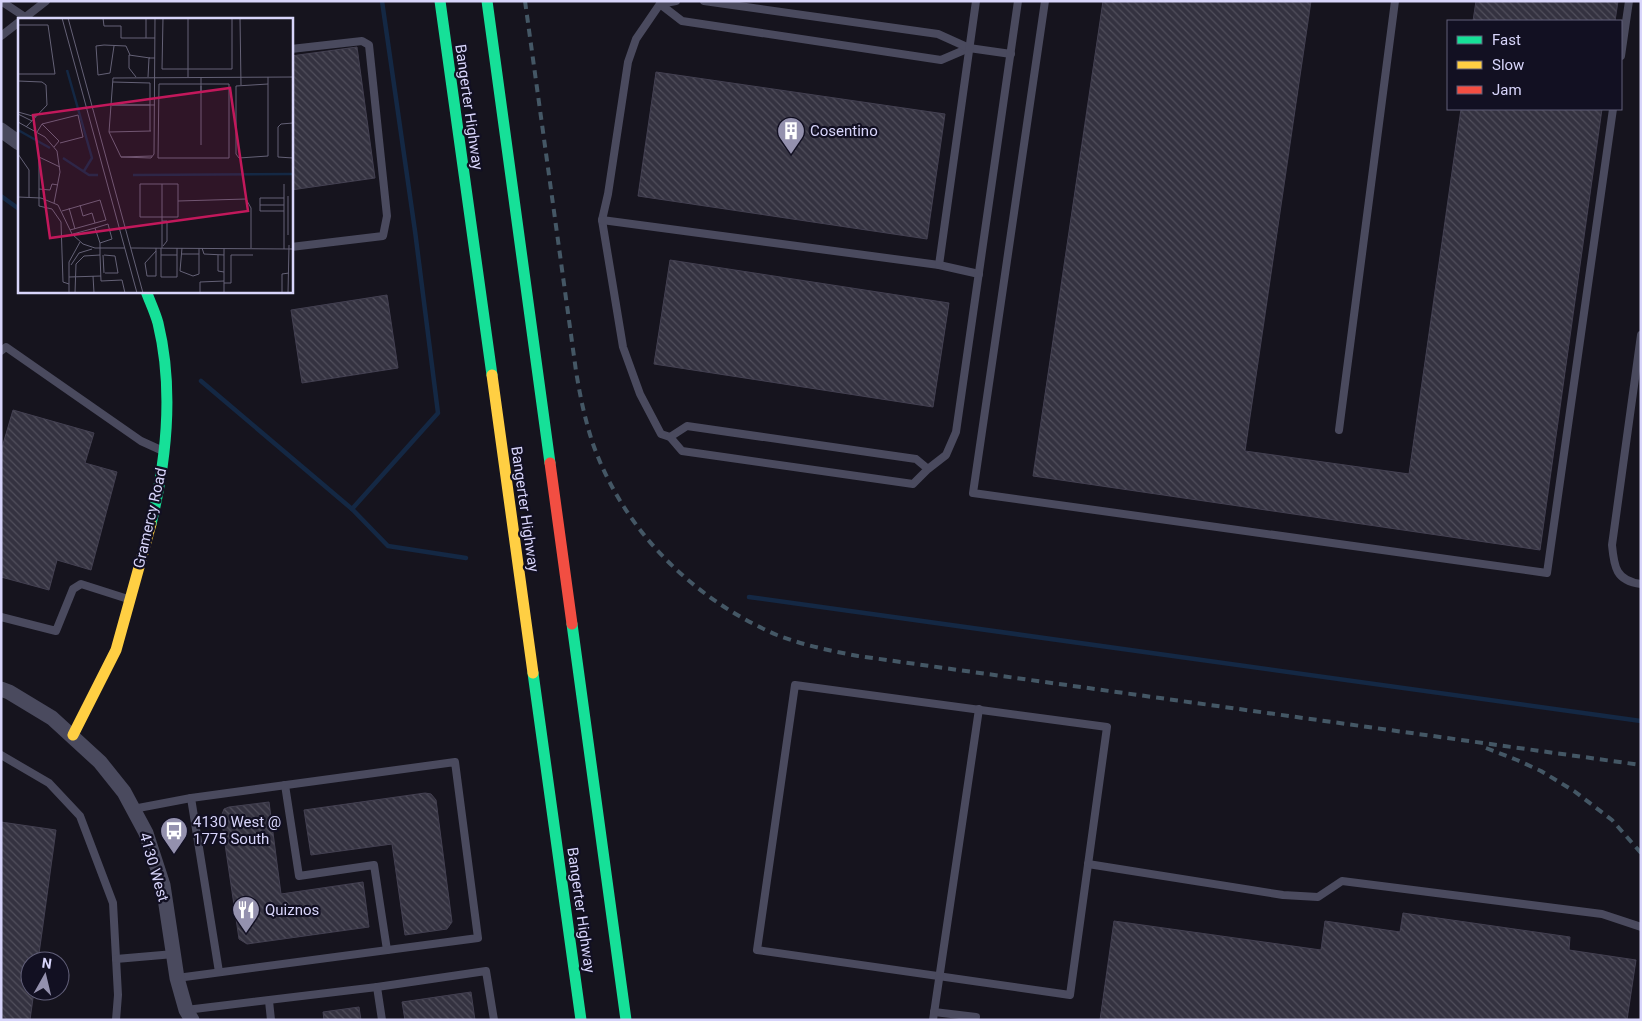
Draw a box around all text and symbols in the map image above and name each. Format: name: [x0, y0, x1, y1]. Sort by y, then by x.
inset map: [18, 18, 292, 292]
legend: [1447, 20, 1622, 110]
text: Fast: [1492, 31, 1521, 49]
street label: Bangerter Highway: [451, 43, 487, 171]
text: Slow: [1492, 56, 1524, 74]
text: Jam: [1492, 81, 1522, 99]
building icon: Cosentino: [776, 116, 806, 155]
place label: Cosentino: [810, 122, 878, 140]
street label: Bangerter Highway: [507, 445, 543, 573]
street label: Gramercy Road: [130, 466, 170, 570]
place label: 4130 West @ 1775 South: [193, 813, 281, 848]
bus stop icon: 4130 West @ 1775 South: [159, 816, 189, 855]
street label: 4130 West: [136, 830, 172, 904]
street label: Bangerter Highway: [563, 846, 599, 974]
restaurant icon: Quiznos: [231, 895, 261, 934]
place label: Quiznos: [265, 901, 319, 919]
north arrow: [20, 951, 70, 1001]
text: N: [41, 955, 53, 972]

